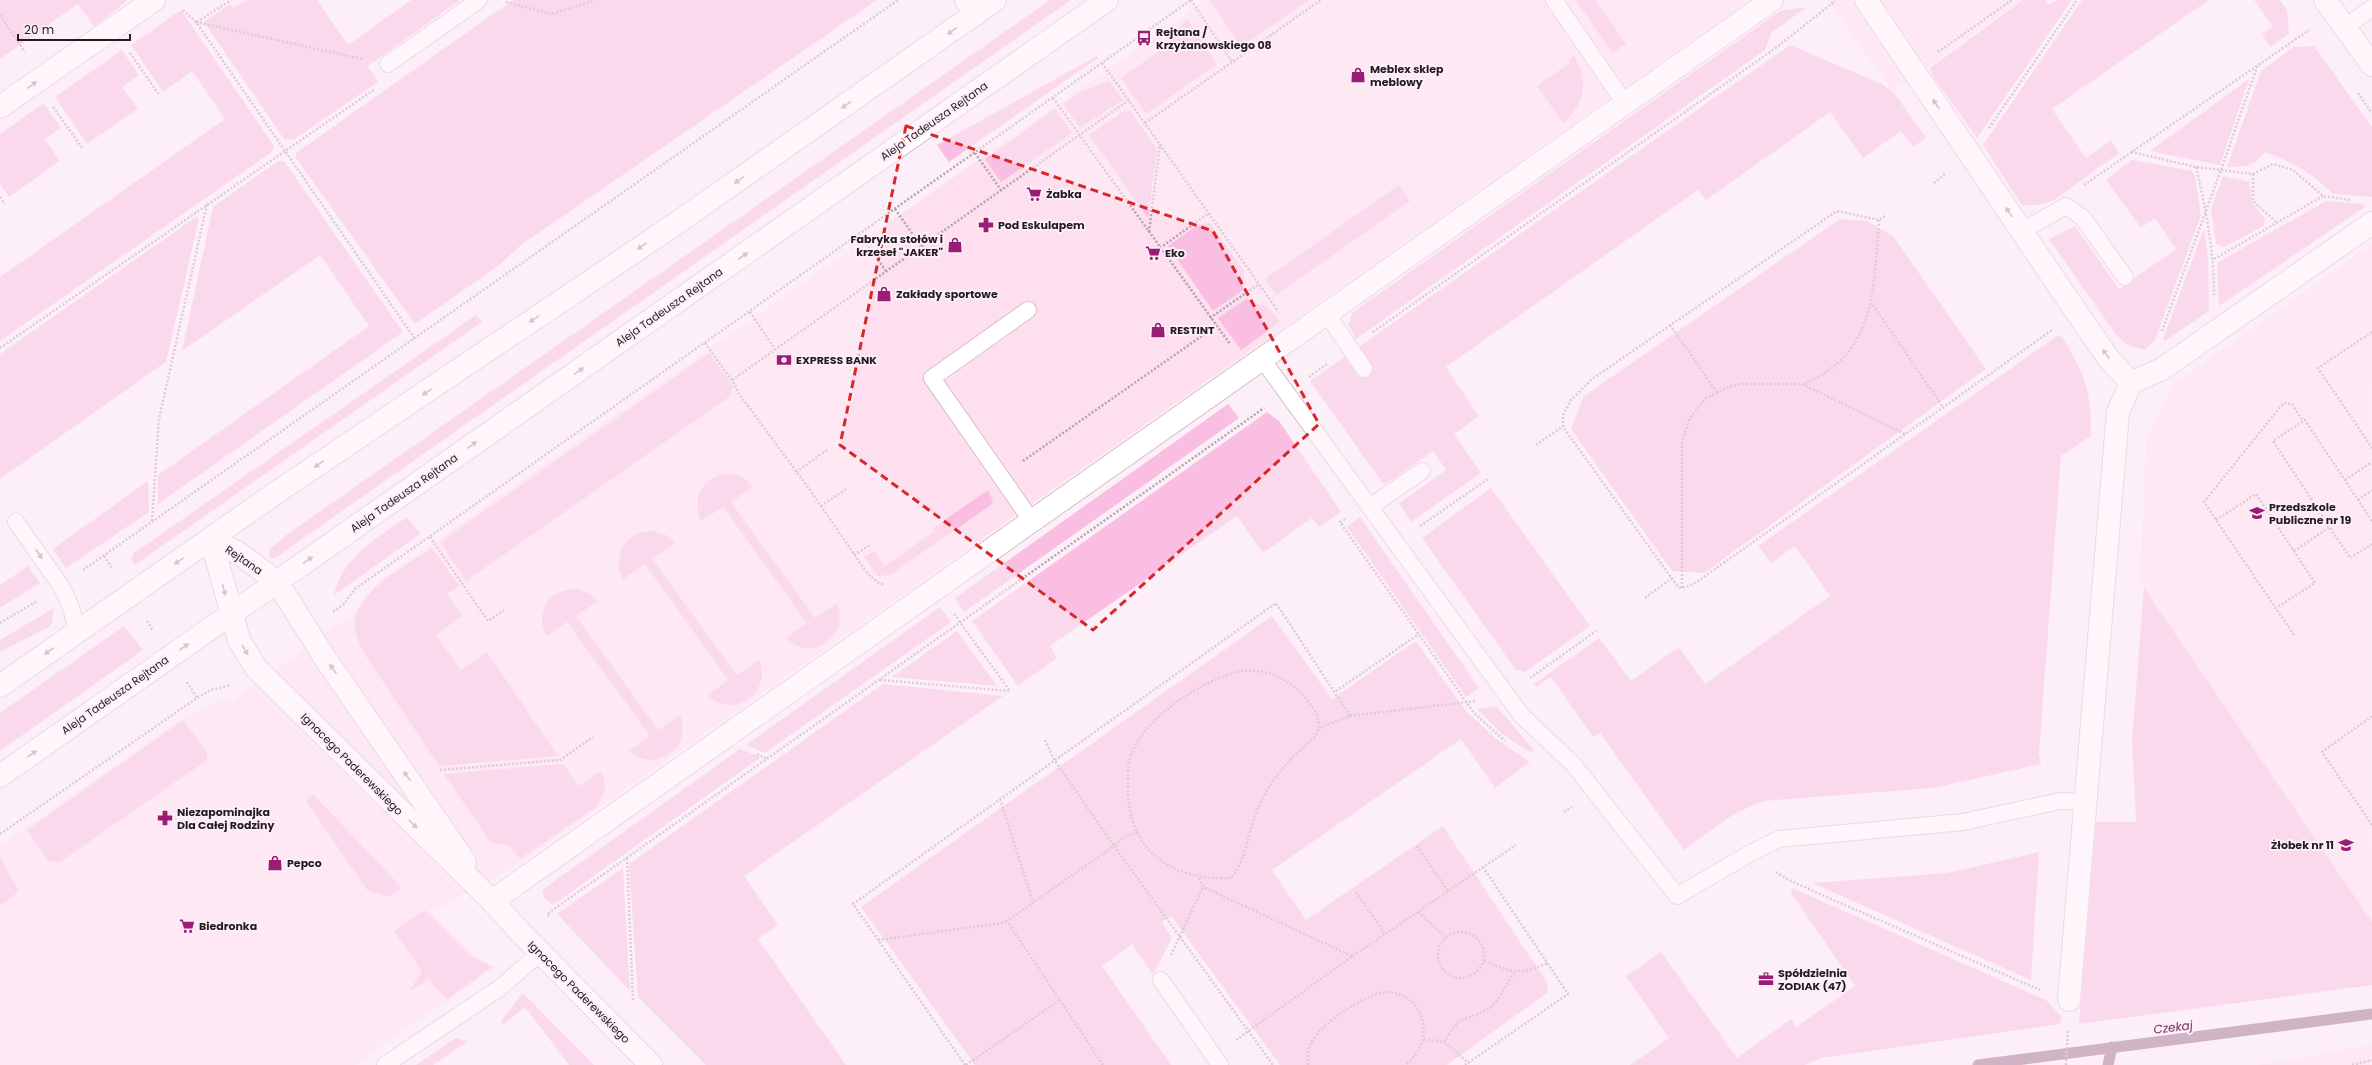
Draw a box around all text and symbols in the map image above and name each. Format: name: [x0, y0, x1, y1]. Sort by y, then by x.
scale bar: [18, 16, 130, 42]
text: 20 m: [24, 21, 54, 38]
place label: Rejtana / Krzyżanowskiego 08: [1156, 24, 1272, 53]
one-way arrow: [947, 27, 958, 35]
bus stop icon: Rejtana / Krzyżanowskiego 08: [1135, 29, 1153, 47]
place label: Meblex sklep meblowy: [1370, 61, 1444, 90]
shop icon: Meblex sklep meblowy: [1349, 66, 1367, 84]
street label: Aleja Tadeusza Rejtana: [877, 78, 991, 164]
one-way arrow: [27, 81, 37, 89]
one-way arrow: [1932, 99, 1940, 109]
one-way arrow: [840, 101, 851, 109]
one-way arrow: [734, 176, 744, 184]
supermarket icon: Żabka: [1025, 185, 1043, 203]
place label: Żabka: [1046, 186, 1082, 202]
one-way arrow: [2005, 207, 2013, 217]
pharmacy icon: Pod Eskulapem: [977, 216, 995, 234]
place label: Pod Eskulapem: [998, 217, 1085, 233]
place label: Fabryka stołów i krzeseł "JAKER": [851, 231, 943, 260]
shop icon: Fabryka stołów i krzeseł "JAKER": [946, 236, 964, 254]
one-way arrow: [637, 242, 647, 250]
supermarket icon: Eko: [1144, 244, 1162, 262]
place label: Eko: [1165, 245, 1185, 261]
one-way arrow: [737, 252, 748, 260]
street label: Aleja Tadeusza Rejtana: [612, 264, 726, 350]
shop icon: Zakłady sportowe: [875, 285, 893, 303]
place label: Zakłady sportowe: [896, 286, 998, 302]
one-way arrow: [529, 315, 539, 323]
shop icon: RESTINT: [1149, 321, 1167, 339]
place label: RESTINT: [1170, 322, 1215, 338]
one-way arrow: [2102, 349, 2110, 359]
bank icon: EXPRESS BANK: [775, 351, 793, 369]
place label: EXPRESS BANK: [796, 352, 877, 368]
one-way arrow: [573, 366, 584, 375]
one-way arrow: [421, 388, 432, 396]
one-way arrow: [467, 441, 478, 449]
street label: Aleja Tadeusza Rejtana: [347, 450, 461, 536]
one-way arrow: [313, 461, 325, 468]
place label: Przedszkole Publiczne nr 19: [2269, 499, 2351, 528]
school or university icon: Przedszkole Publiczne nr 19: [2248, 504, 2266, 522]
street label: Rejtana: [222, 542, 266, 578]
one-way arrow: [35, 549, 43, 559]
one-way arrow: [303, 556, 314, 564]
one-way arrow: [174, 557, 184, 565]
one-way arrow: [221, 585, 227, 597]
one-way arrow: [179, 643, 189, 651]
one-way arrow: [241, 645, 249, 655]
one-way arrow: [44, 647, 55, 655]
street label: Aleja Tadeusza Rejtana: [58, 652, 172, 738]
one-way arrow: [329, 664, 337, 674]
street label: Ignacego Paderewskiego: [297, 709, 407, 819]
one-way arrow: [27, 750, 37, 758]
one-way arrow: [403, 771, 411, 781]
place label: Niezapominajka Dla Całej Rodziny: [177, 804, 275, 833]
pharmacy icon: Niezapominajka Dla Całej Rodziny: [156, 809, 174, 827]
one-way arrow: [408, 819, 418, 829]
school or university icon: Żłobek nr 11: [2337, 836, 2355, 854]
place label: Żłobek nr 11: [2271, 837, 2334, 853]
shop icon: Pepco: [266, 854, 284, 872]
place label: Pepco: [287, 855, 322, 871]
supermarket icon: Biedronka: [178, 917, 196, 935]
place label: Biedronka: [199, 918, 257, 934]
street label: Ignacego Paderewskiego: [524, 937, 634, 1047]
place label: Spółdzielnia ZODIAK (47): [1778, 965, 1847, 994]
office icon: Spółdzielnia ZODIAK (47): [1757, 970, 1775, 988]
water label: Czekaj: [2152, 1016, 2195, 1038]

